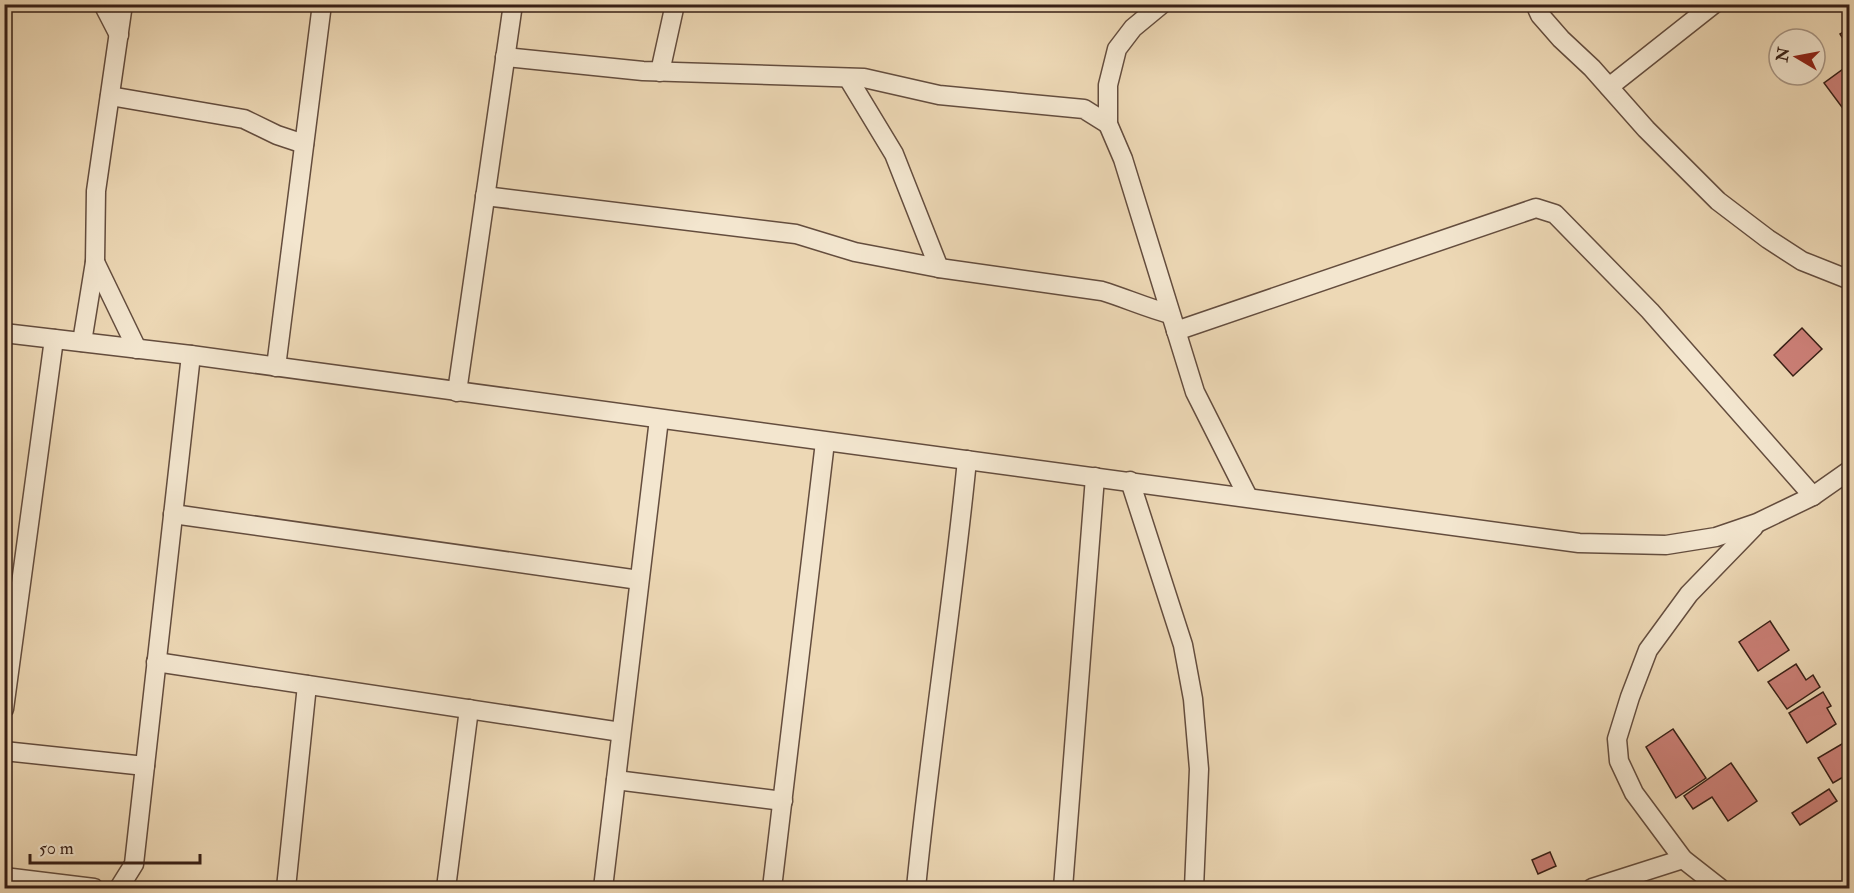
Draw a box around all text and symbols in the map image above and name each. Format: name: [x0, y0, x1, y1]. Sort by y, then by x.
north arrow: [1767, 27, 1827, 87]
text: N: [1772, 45, 1794, 64]
scale bar: [30, 827, 200, 865]
text: 50 m: [39, 837, 74, 860]

